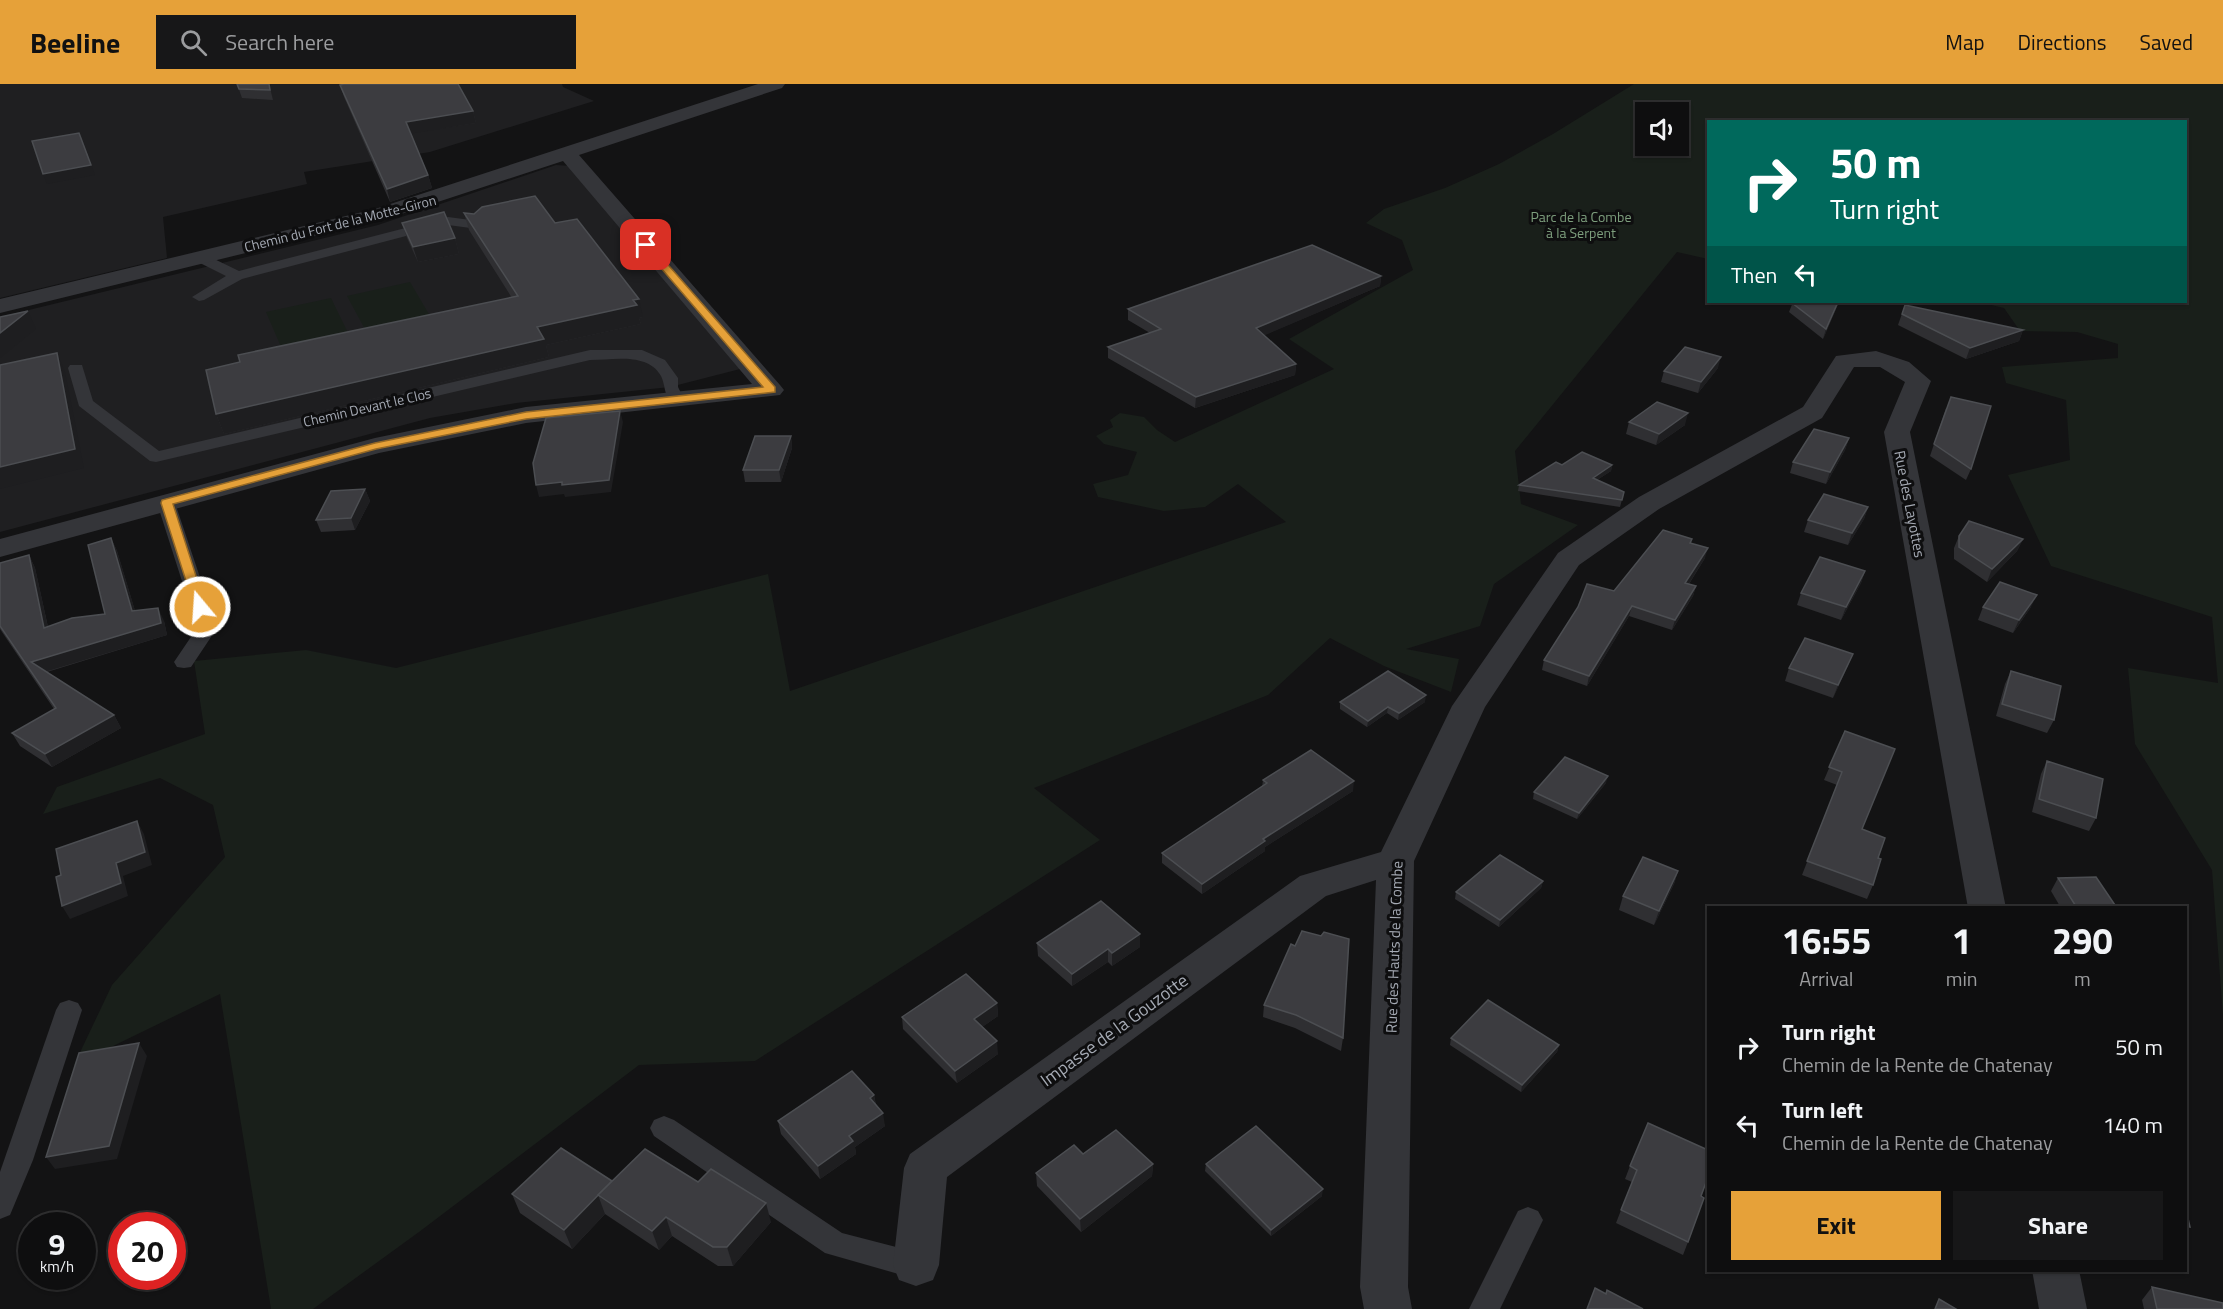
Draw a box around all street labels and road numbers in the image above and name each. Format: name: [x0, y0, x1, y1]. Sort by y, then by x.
street label: Chemin du Fort de la Motte-Giron: [242, 189, 438, 257]
street label: Chemin Devant le Clos: [301, 382, 433, 432]
street label: Rue des Layottes: [1888, 449, 1932, 559]
street label: Rue des Hauts de la Combe: [1380, 861, 1408, 1033]
street label: Impasse de la Gouzotte: [1034, 967, 1194, 1093]

